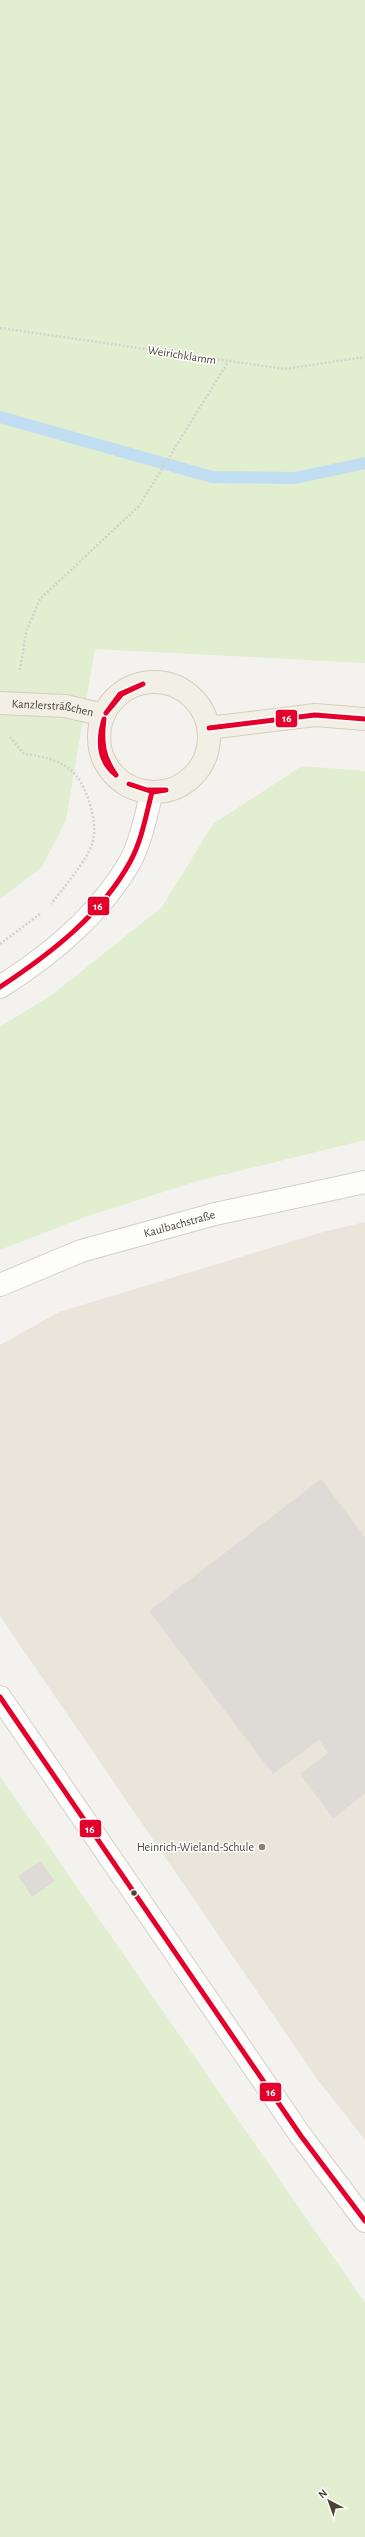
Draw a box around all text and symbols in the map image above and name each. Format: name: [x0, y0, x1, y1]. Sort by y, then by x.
street label: Weirichklamm: [147, 344, 217, 366]
street label: Kanzlersträßchen: [12, 698, 95, 718]
line badge: 16: [275, 709, 298, 728]
text: 16: [282, 713, 292, 724]
line badge: 16: [87, 896, 110, 916]
text: 16: [93, 901, 103, 912]
street label: Kaulbachstraße: [142, 1208, 216, 1239]
line badge: 16: [79, 1819, 102, 1838]
text: 16: [85, 1824, 95, 1835]
place label: Heinrich-Wieland-Schule: [137, 1841, 254, 1853]
marker: Heinrich-Wieland-Schule: [257, 1842, 267, 1852]
unlabelled marker: [129, 1888, 139, 1898]
line badge: 16: [259, 2082, 282, 2102]
text: 16: [266, 2087, 276, 2098]
north arrow: [309, 2481, 349, 2521]
text: N: [316, 2487, 329, 2500]

